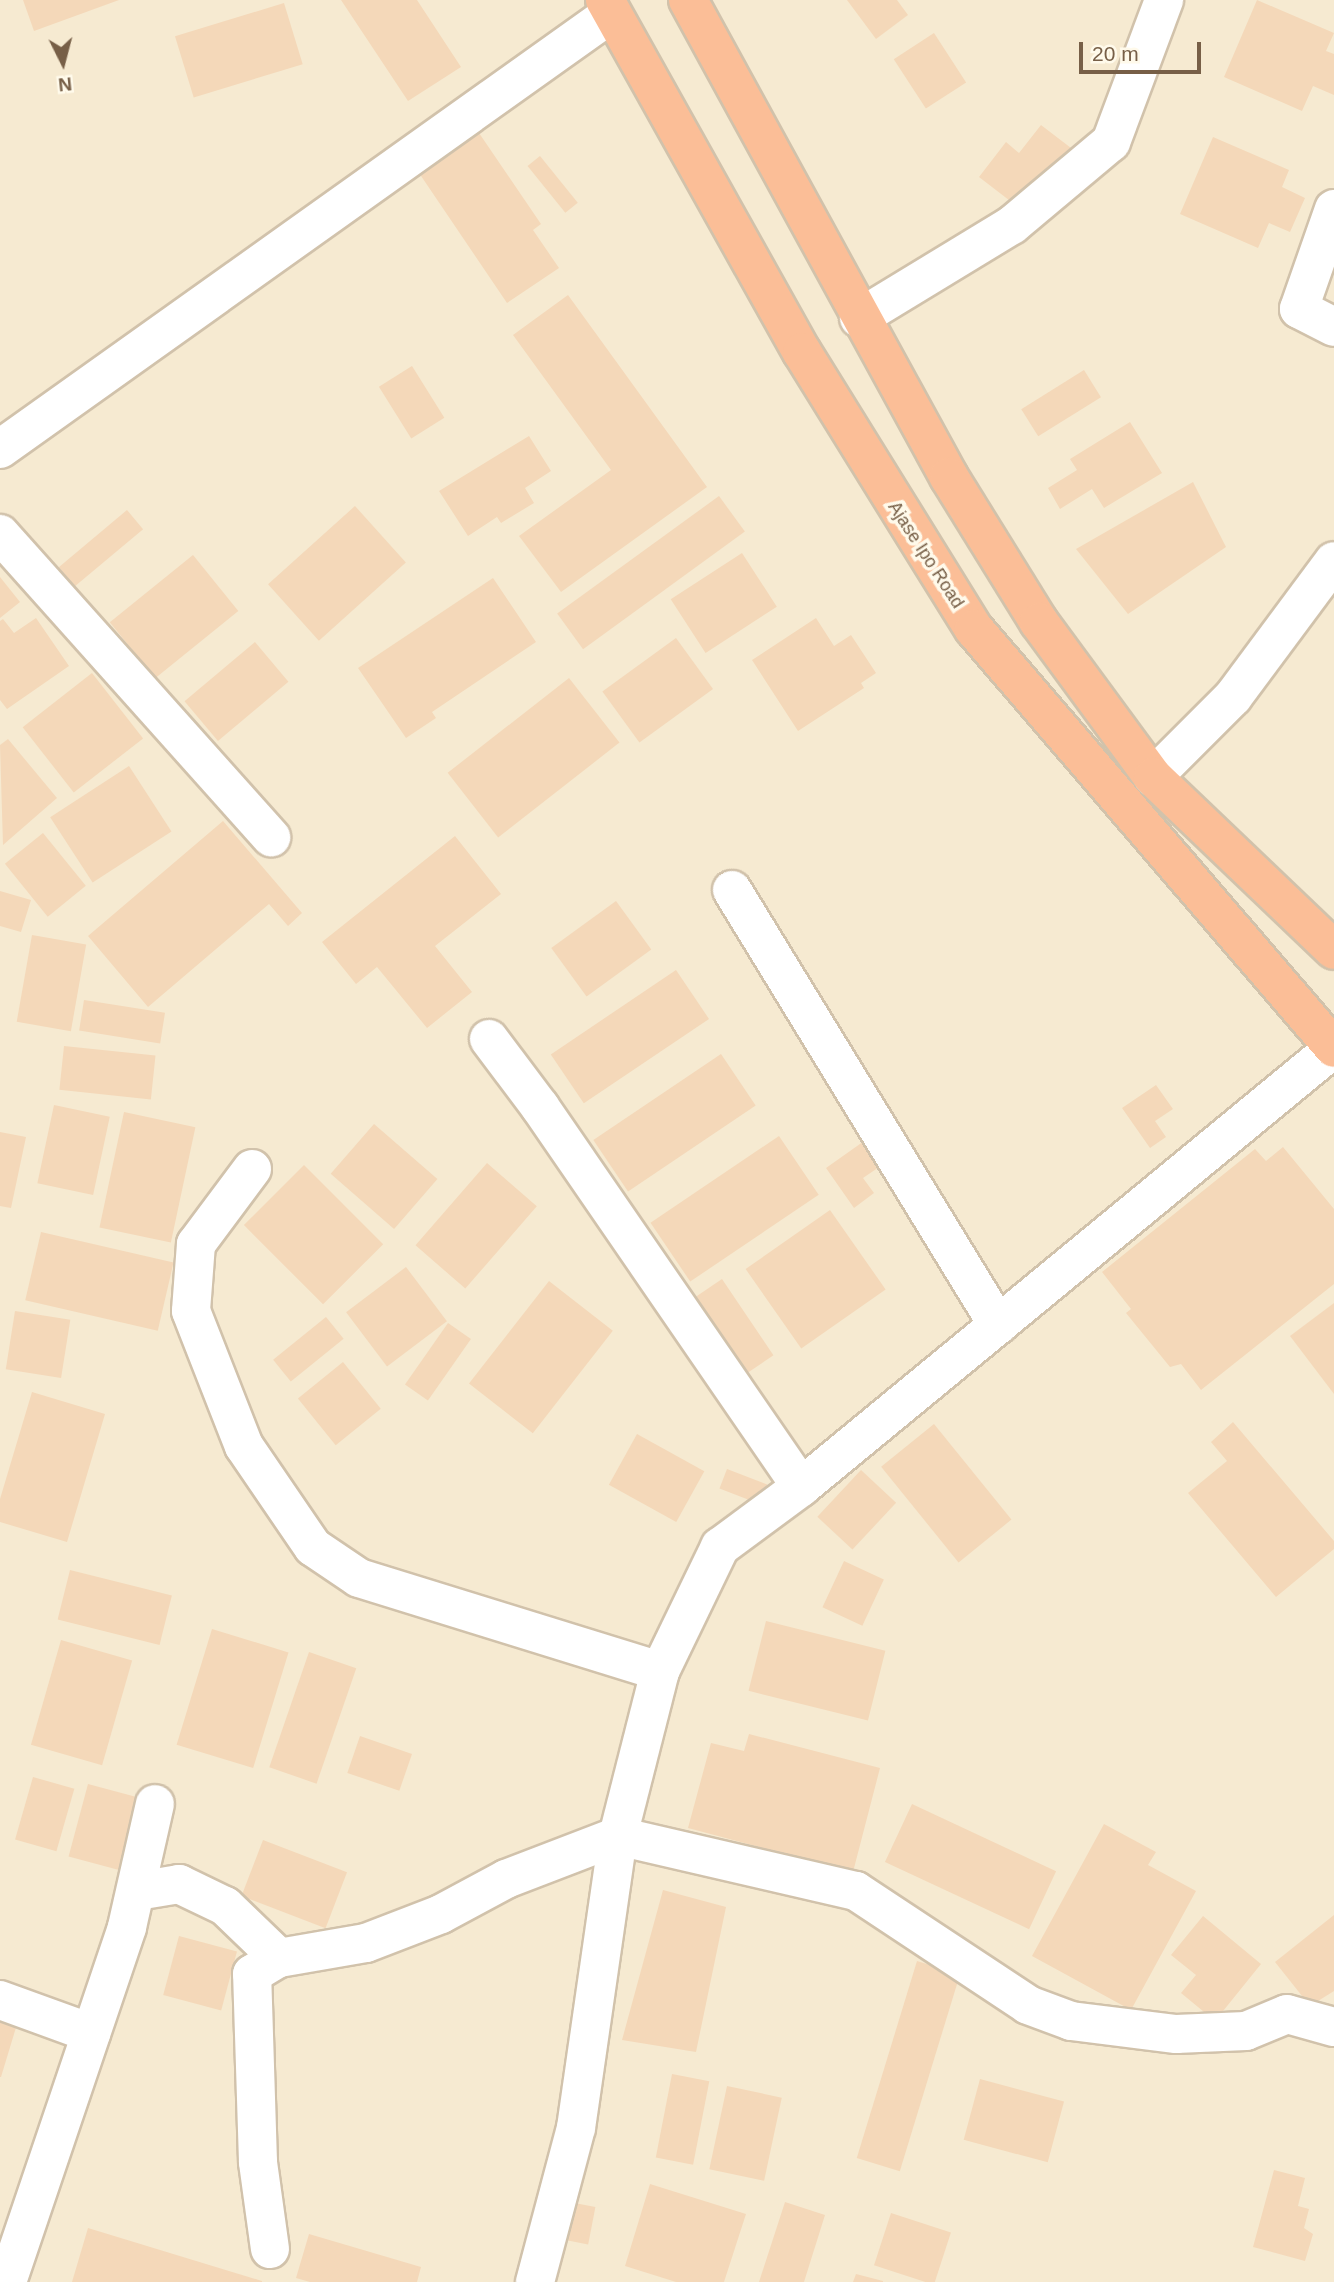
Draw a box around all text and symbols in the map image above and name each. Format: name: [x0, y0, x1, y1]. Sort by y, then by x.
north arrow: [28, 28, 98, 98]
scale bar: [1082, 28, 1204, 72]
text: 20 m: [1092, 42, 1139, 65]
text: N: [57, 73, 73, 96]
street label: Ajase Ipo Road: [883, 498, 969, 612]

